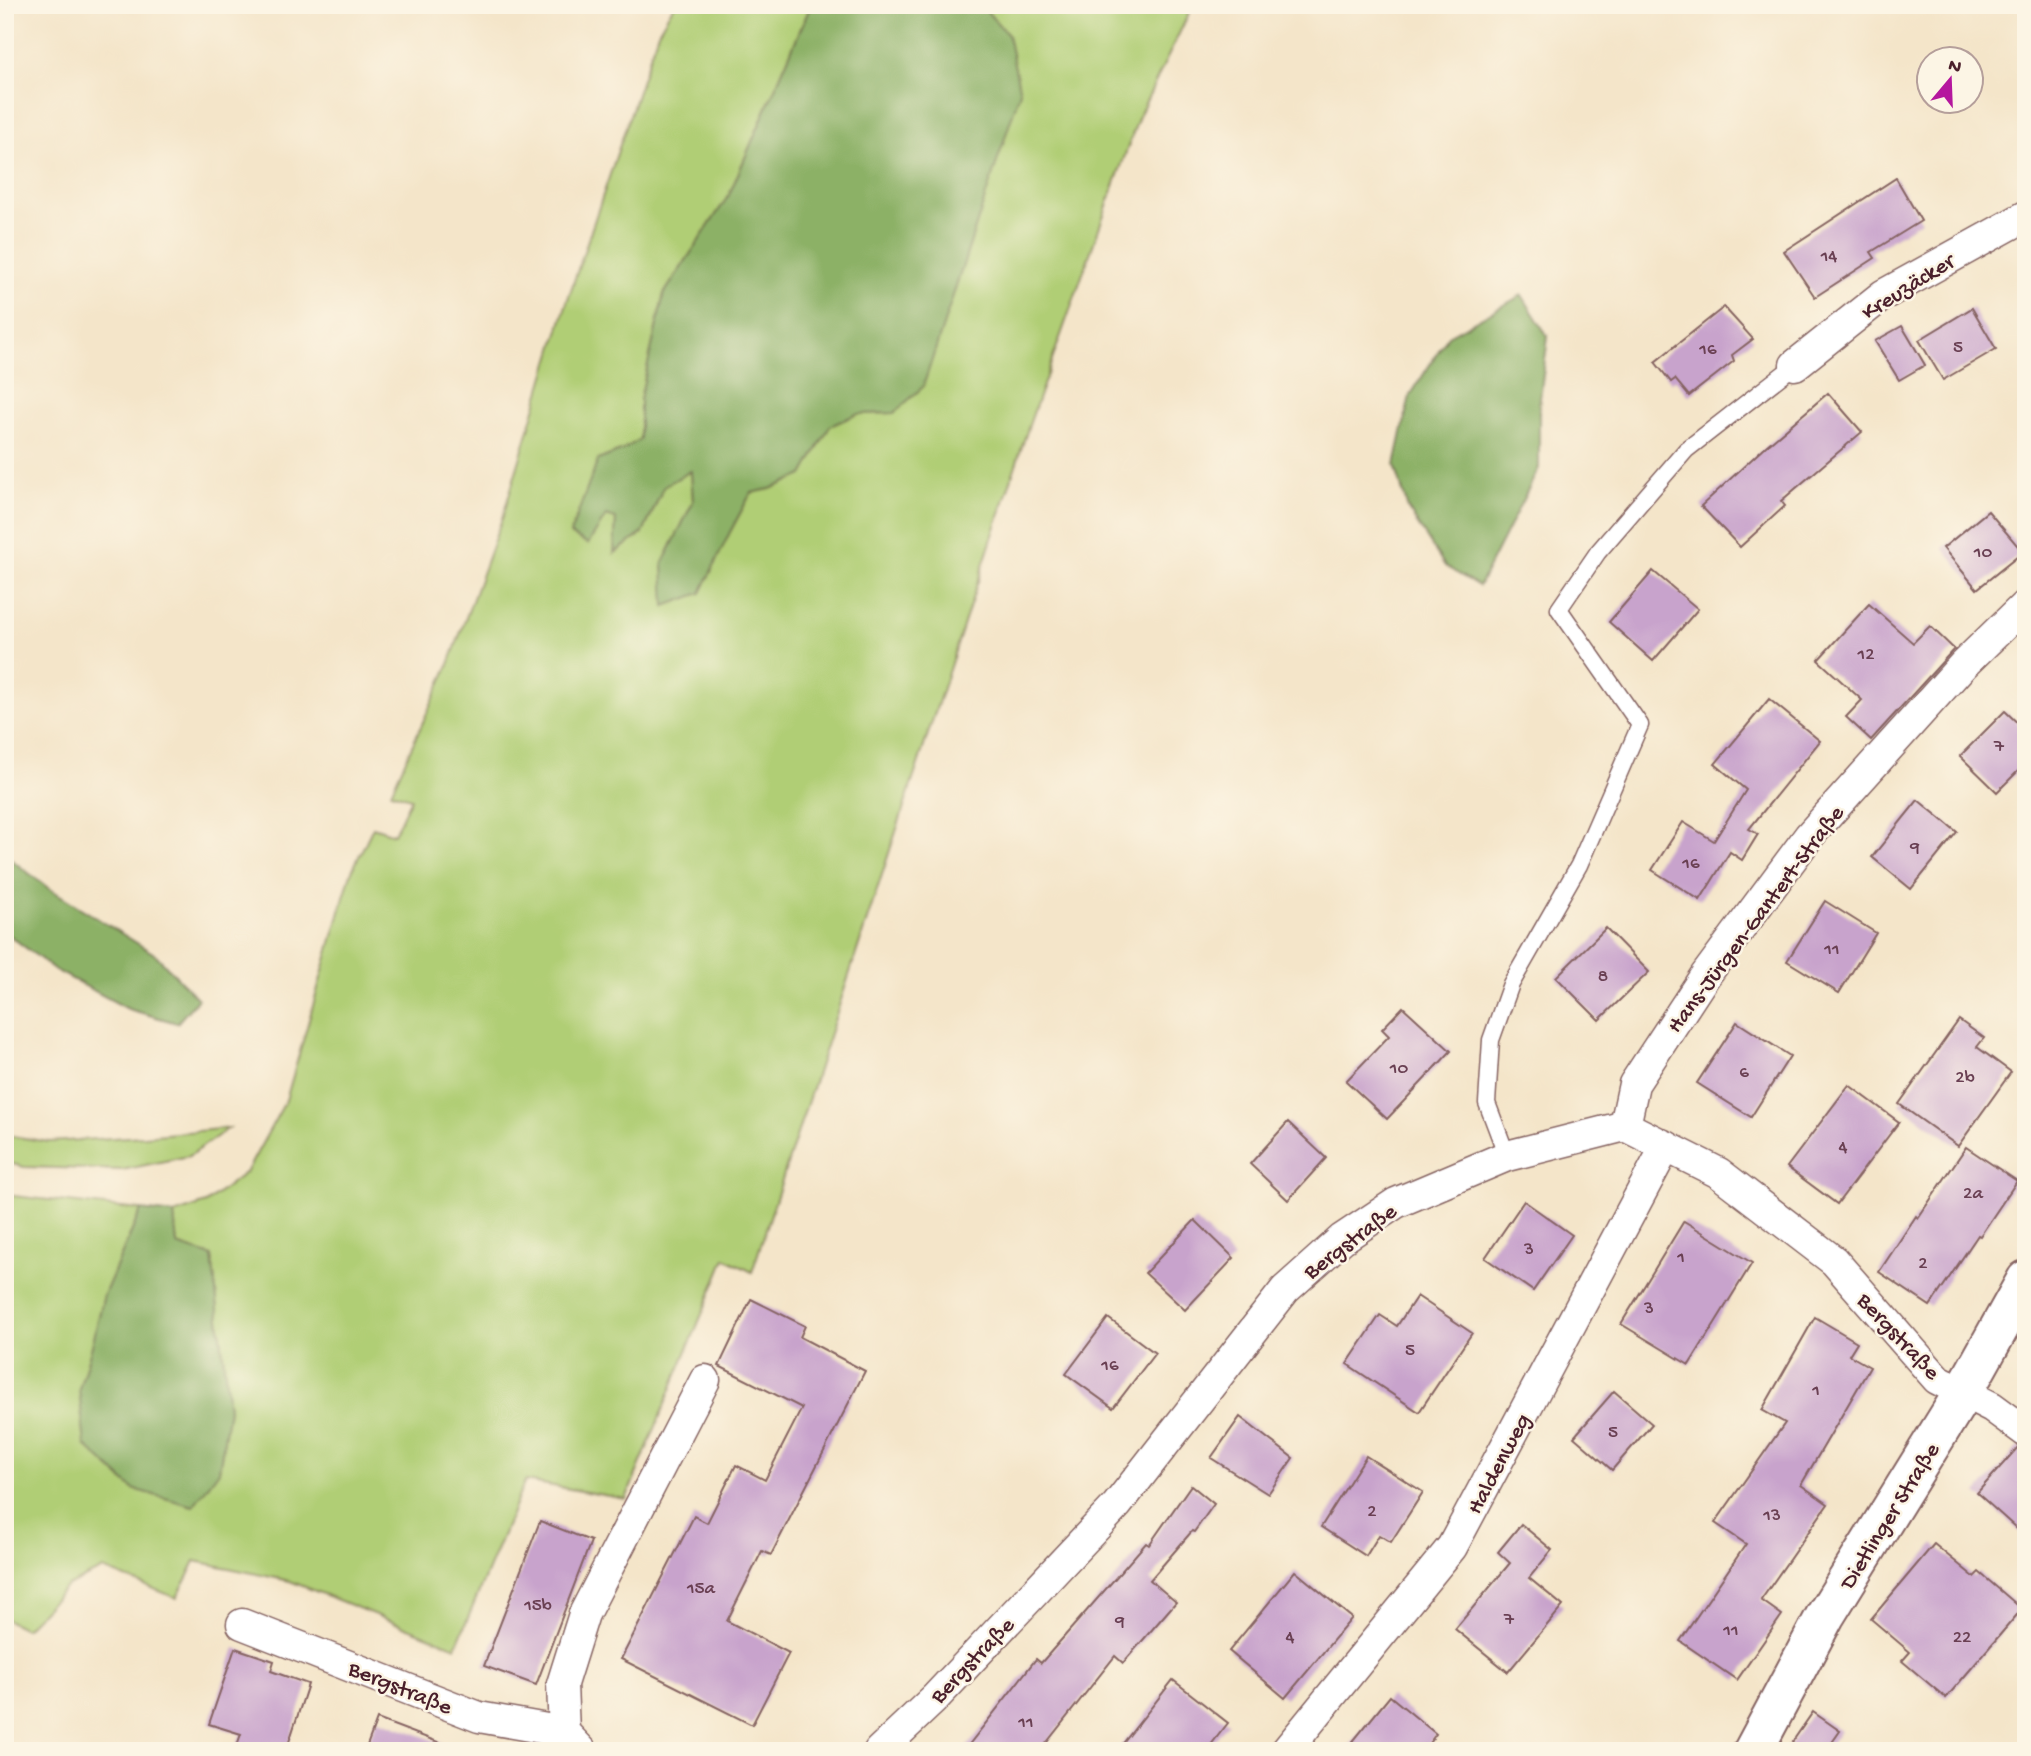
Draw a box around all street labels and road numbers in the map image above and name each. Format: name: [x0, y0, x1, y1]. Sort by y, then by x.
street label: Kreuzäcker: [1857, 248, 1962, 327]
street label: Hans-Jürgen-Gantert-Straße: [1662, 800, 1852, 1039]
street label: Bergstraße: [1298, 1198, 1404, 1287]
street label: Bergstraße: [1850, 1287, 1945, 1387]
street label: Haldenweg: [1462, 1410, 1538, 1520]
street label: Dietlinger Straße: [1834, 1438, 1947, 1597]
street label: Bergstraße: [925, 1612, 1022, 1711]
street label: Bergstraße: [343, 1656, 457, 1723]

